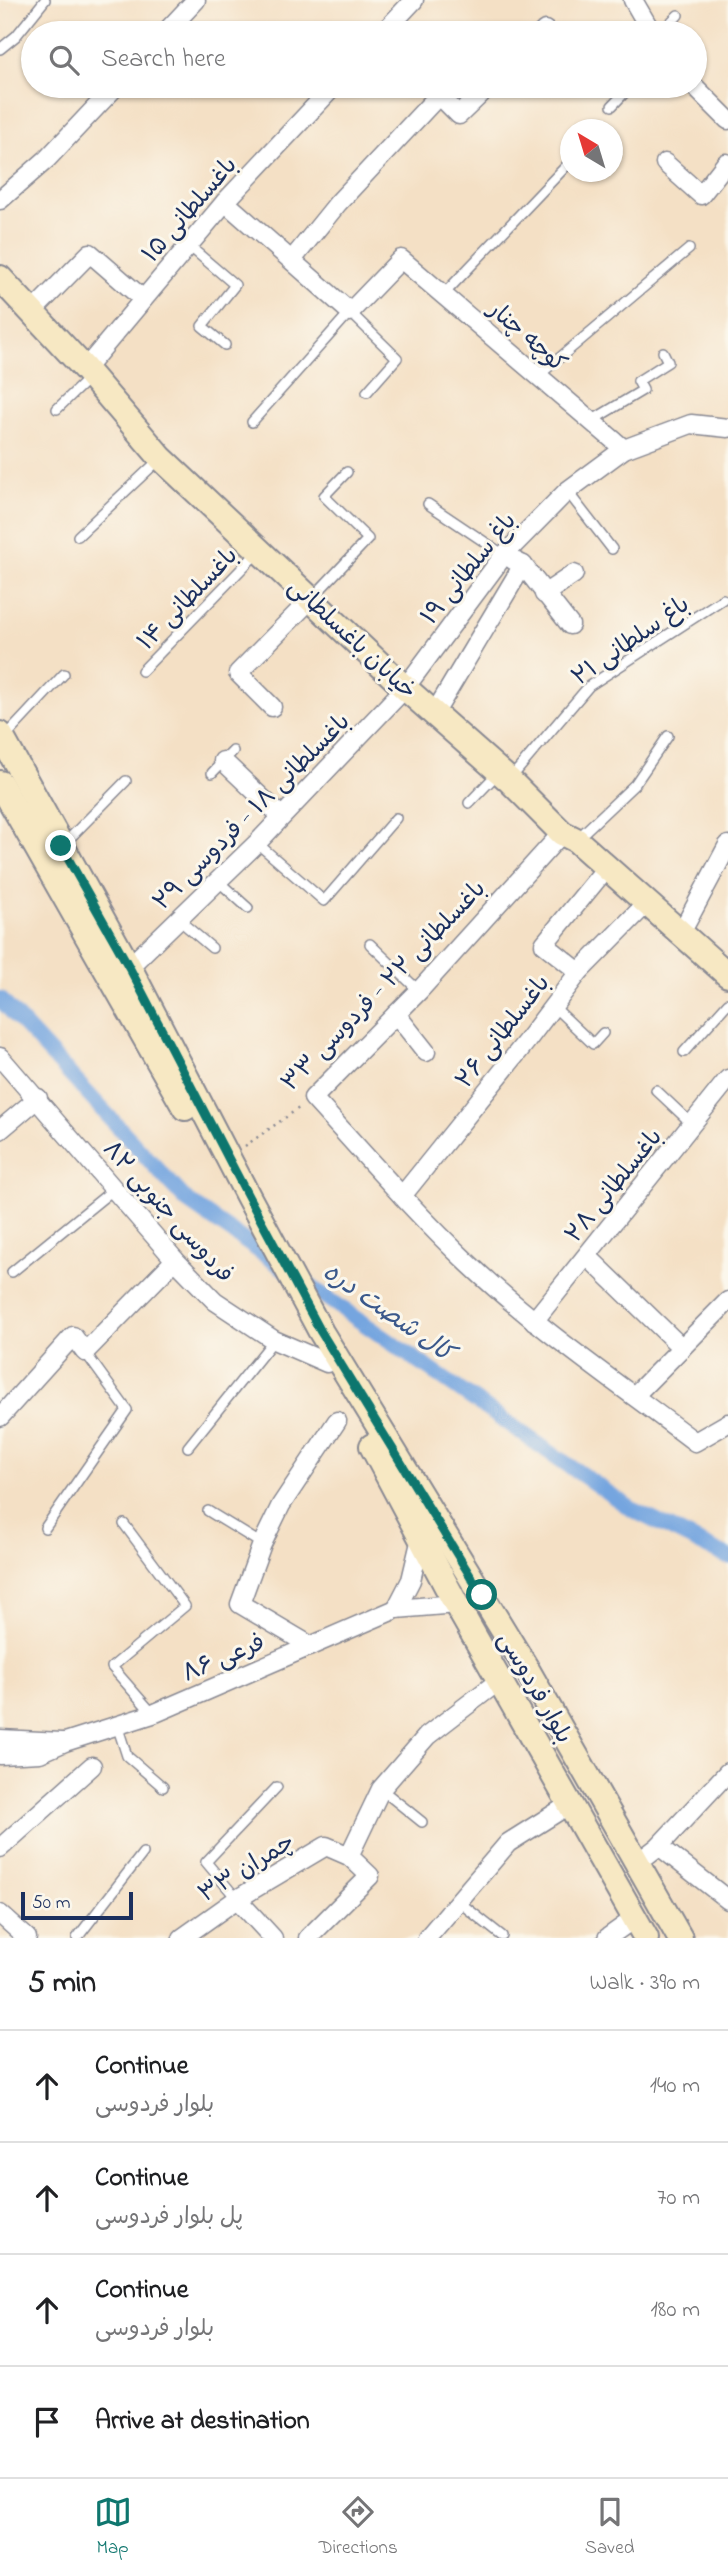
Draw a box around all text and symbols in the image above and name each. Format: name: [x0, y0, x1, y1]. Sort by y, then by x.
search box: [21, 21, 707, 98]
icon: search: [45, 41, 83, 79]
text: Search here: [101, 41, 226, 79]
north arrow: [560, 119, 623, 182]
street label: باغسلطانی ۱۵: [135, 150, 247, 271]
street label: کوچه چنار: [478, 292, 573, 382]
street label: باغ سلطانی ۱۹: [414, 506, 526, 633]
street label: باغسلطانی ۱۴: [130, 540, 247, 659]
street label: خیابان باغسلطانی: [279, 571, 423, 709]
street label: باغ سلطانی ۲۱: [565, 588, 698, 696]
street label: باغسلطانی ۱۸ - فردوسی ۲۹: [146, 706, 360, 920]
route end: [45, 830, 76, 861]
street label: باغسلطانی ۲۲ - فردوسی ۳۳: [274, 873, 495, 1100]
street label: باغسلطانی ۲۶: [448, 968, 560, 1097]
street label: باغسلطانی ۲۸: [558, 1122, 672, 1251]
street label: فردوسی جنوبی ۸۲: [93, 1134, 241, 1292]
water label: کال شصت دره: [314, 1254, 465, 1375]
route start: [466, 1579, 497, 1610]
street label: فرعی ۸۶: [177, 1626, 271, 1692]
street label: بلوار فردوسی: [488, 1626, 580, 1751]
street label: چمران ۳۳: [192, 1826, 302, 1913]
scale bar: [21, 1889, 133, 1921]
text: 50 m: [32, 1890, 71, 1917]
text: 5 min: [28, 1962, 96, 2006]
text: Walk · 390 m: [589, 1967, 700, 2000]
text: Continue: [95, 2048, 188, 2086]
icon: ahead: [28, 2067, 66, 2105]
text: 140 m: [650, 2070, 700, 2103]
text: بلوار فردوسی: [95, 2089, 214, 2122]
text: Continue: [95, 2160, 188, 2198]
icon: ahead: [28, 2179, 66, 2217]
text: 70 m: [657, 2182, 700, 2215]
text: پل بلوار فردوسی: [95, 2201, 243, 2234]
text: Continue: [95, 2272, 188, 2310]
icon: ahead: [28, 2291, 66, 2329]
text: 180 m: [651, 2294, 700, 2327]
text: بلوار فردوسی: [95, 2313, 214, 2346]
icon: arrive: [28, 2403, 66, 2441]
text: Arrive at destination: [95, 2403, 310, 2441]
tab: Map: [94, 2493, 132, 2562]
tab: Directions: [319, 2493, 398, 2562]
tab: Saved: [585, 2493, 634, 2562]

